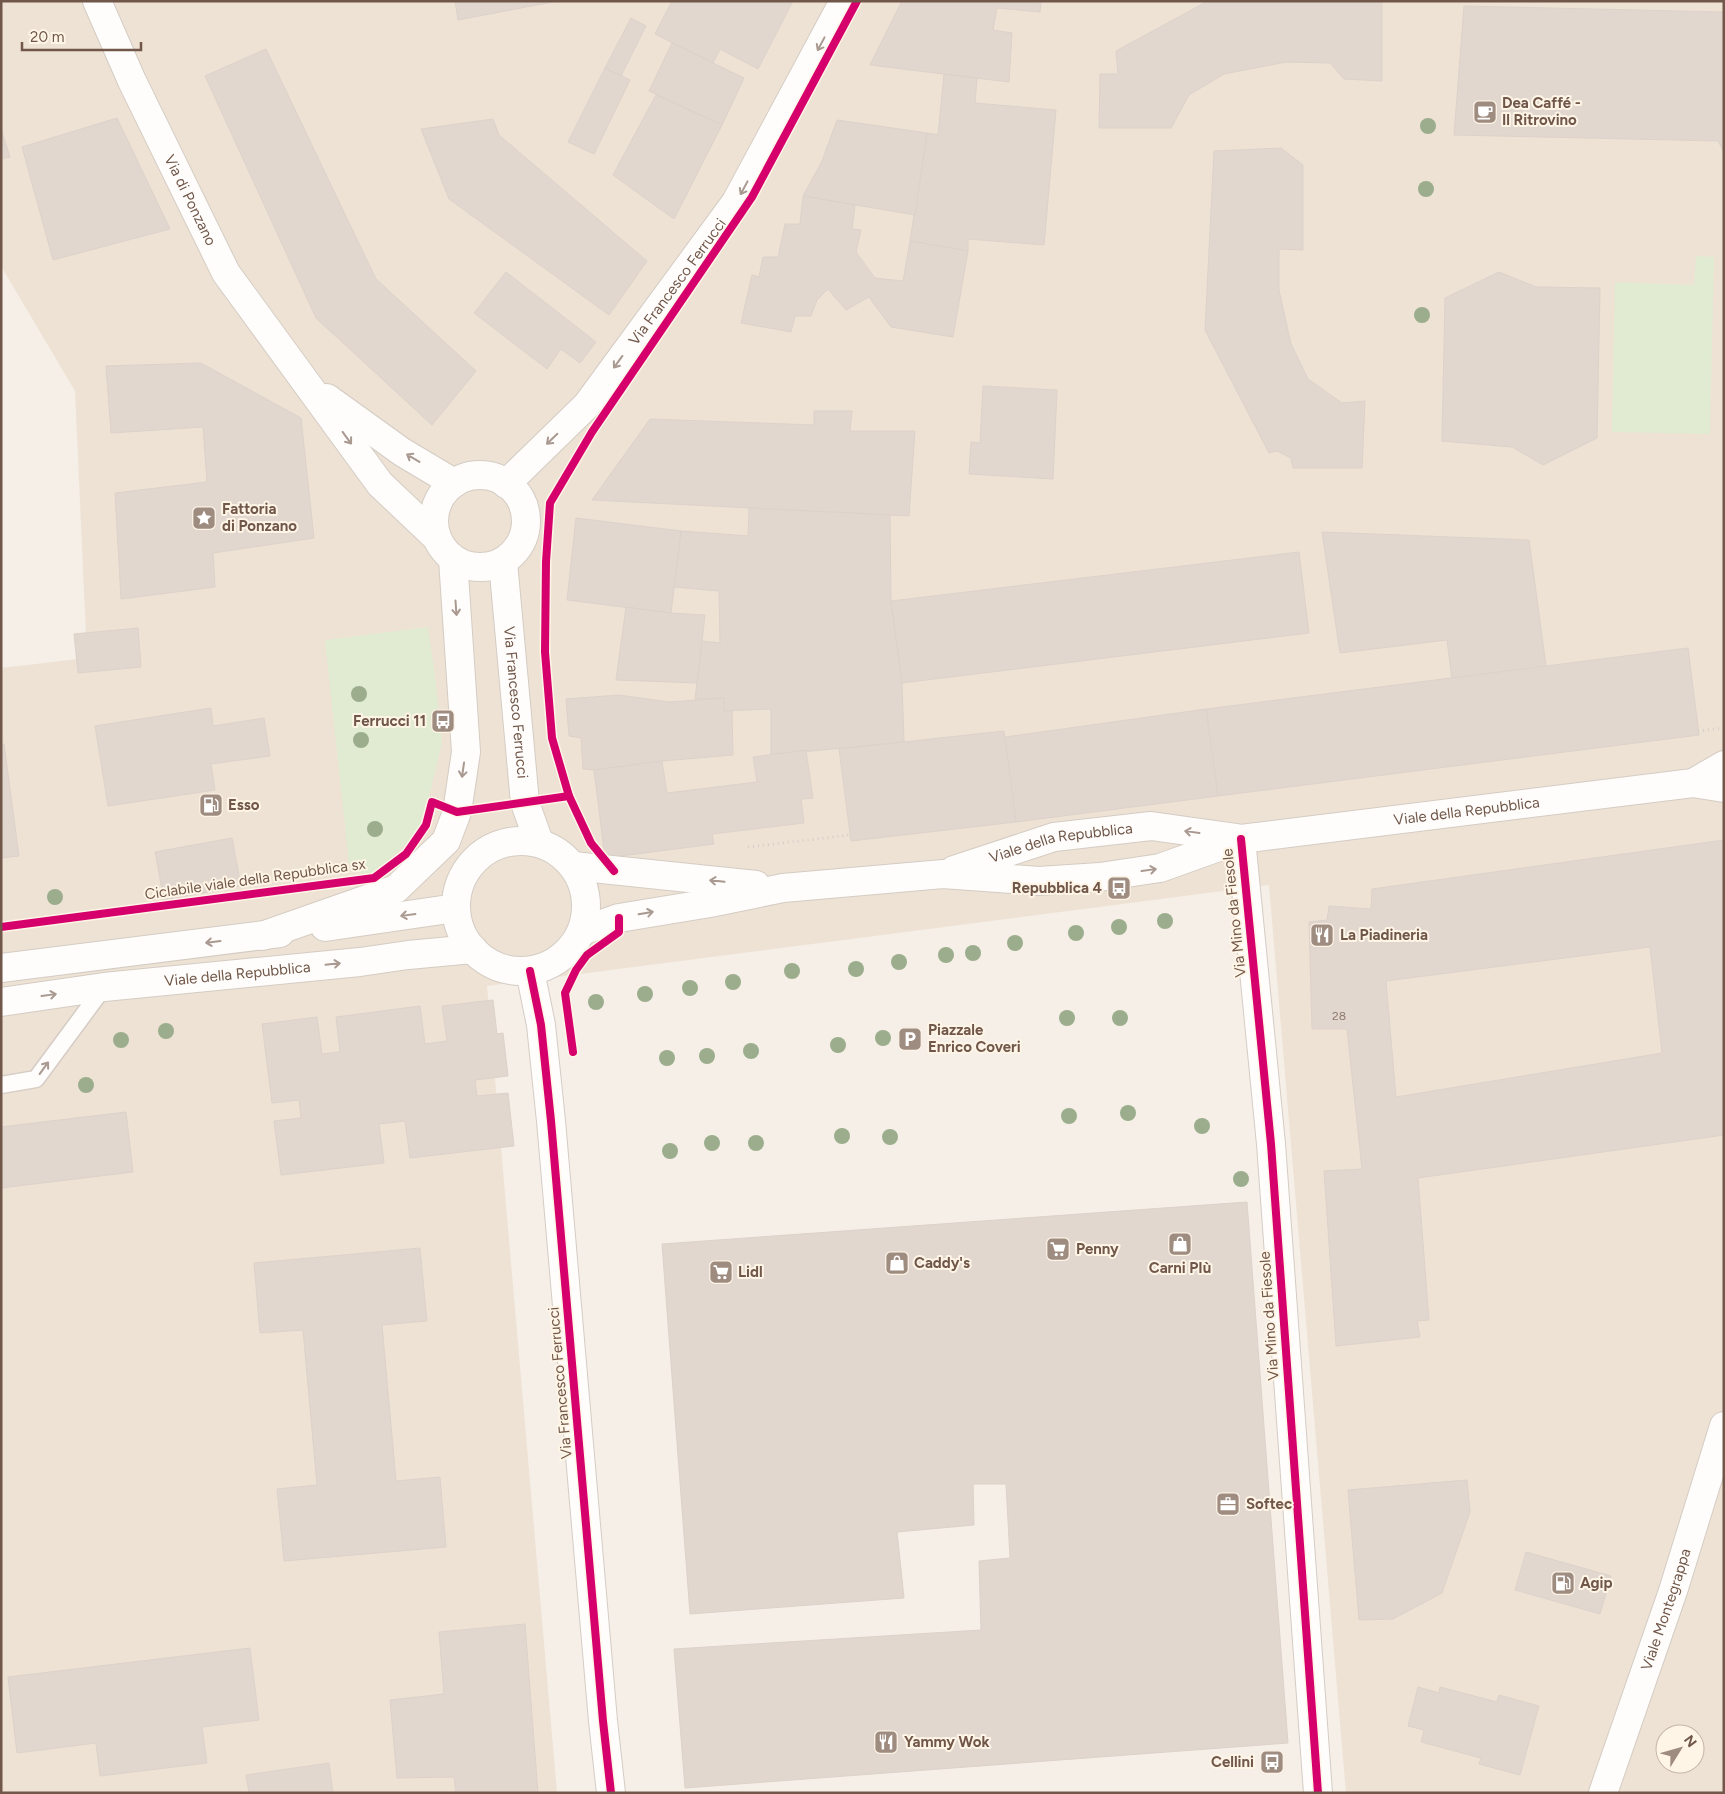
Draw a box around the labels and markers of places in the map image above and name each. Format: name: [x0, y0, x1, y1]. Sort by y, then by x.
place label: Dea Caffé - Il Ritrovino: [1502, 94, 1581, 129]
cafe icon: Dea Caffé - Il Ritrovino: [1472, 99, 1498, 125]
place label: Fattoria di Ponzano: [222, 500, 297, 535]
place icon: Fattoria di Ponzano: [191, 505, 217, 531]
bus stop icon: Ferrucci 11: [430, 708, 456, 734]
place label: Ferrucci 11: [353, 712, 426, 730]
fuel station icon: Esso: [198, 792, 224, 818]
place label: Esso: [228, 796, 260, 814]
bus stop icon: Repubblica 4: [1106, 875, 1132, 901]
place label: Repubblica 4: [1012, 879, 1102, 897]
restaurant icon: La Piadineria: [1309, 922, 1335, 948]
place label: La Piadineria: [1340, 926, 1428, 944]
place label: Piazzale Enrico Coveri: [928, 1021, 1021, 1056]
parking icon: Piazzale Enrico Coveri: [897, 1026, 923, 1052]
shop icon: Carni PIù: [1167, 1231, 1193, 1257]
supermarket icon: Penny: [1045, 1236, 1071, 1262]
place label: Penny: [1076, 1240, 1119, 1258]
shop icon: Caddy's: [884, 1250, 910, 1276]
place label: Caddy's: [914, 1254, 970, 1272]
supermarket icon: Lidl: [708, 1259, 734, 1285]
place label: Carni PIù: [1149, 1259, 1211, 1277]
place label: Lidl: [738, 1263, 763, 1281]
office icon: Softec: [1215, 1491, 1241, 1517]
place label: Softec: [1246, 1495, 1292, 1513]
fuel station icon: Agip: [1550, 1570, 1576, 1596]
place label: Agip: [1580, 1574, 1613, 1592]
restaurant icon: Yammy Wok: [873, 1729, 899, 1755]
place label: Yammy Wok: [904, 1733, 990, 1751]
bus stop icon: Cellini: [1259, 1749, 1285, 1775]
place label: Cellini: [1211, 1753, 1254, 1771]

